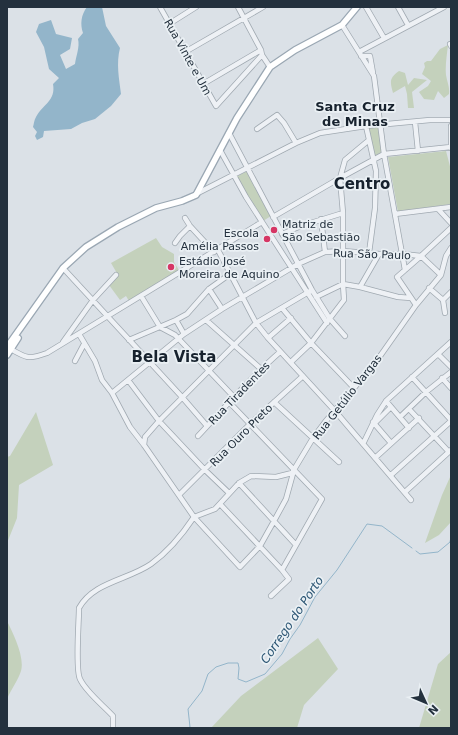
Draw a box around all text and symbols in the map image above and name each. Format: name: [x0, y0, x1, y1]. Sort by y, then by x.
street label: Rua Vinte e Um: [161, 17, 214, 98]
district label: Santa Cruz de Minas: [315, 99, 395, 129]
district label: Centro: [334, 175, 390, 193]
place label: Matriz de São Sebastião: [282, 218, 360, 244]
marker: Matriz de São Sebastião: [269, 225, 279, 235]
place label: Escola Amélia Passos: [181, 227, 259, 253]
marker: Escola Amélia Passos: [262, 234, 272, 244]
street label: Rua São Paulo: [333, 247, 411, 262]
place label: Estádio José Moreira de Aquino: [179, 255, 280, 281]
marker: Estádio José Moreira de Aquino: [166, 262, 176, 272]
district label: Bela Vista: [132, 348, 216, 366]
street label: Rua Getúlio Vargas: [310, 352, 385, 442]
street label: Rua Tiradentes: [206, 359, 273, 428]
street label: Rua Ouro Preto: [207, 401, 275, 469]
water label: Corrego do Porto: [258, 574, 326, 666]
north arrow: [406, 683, 446, 723]
text: N: [425, 702, 441, 717]

